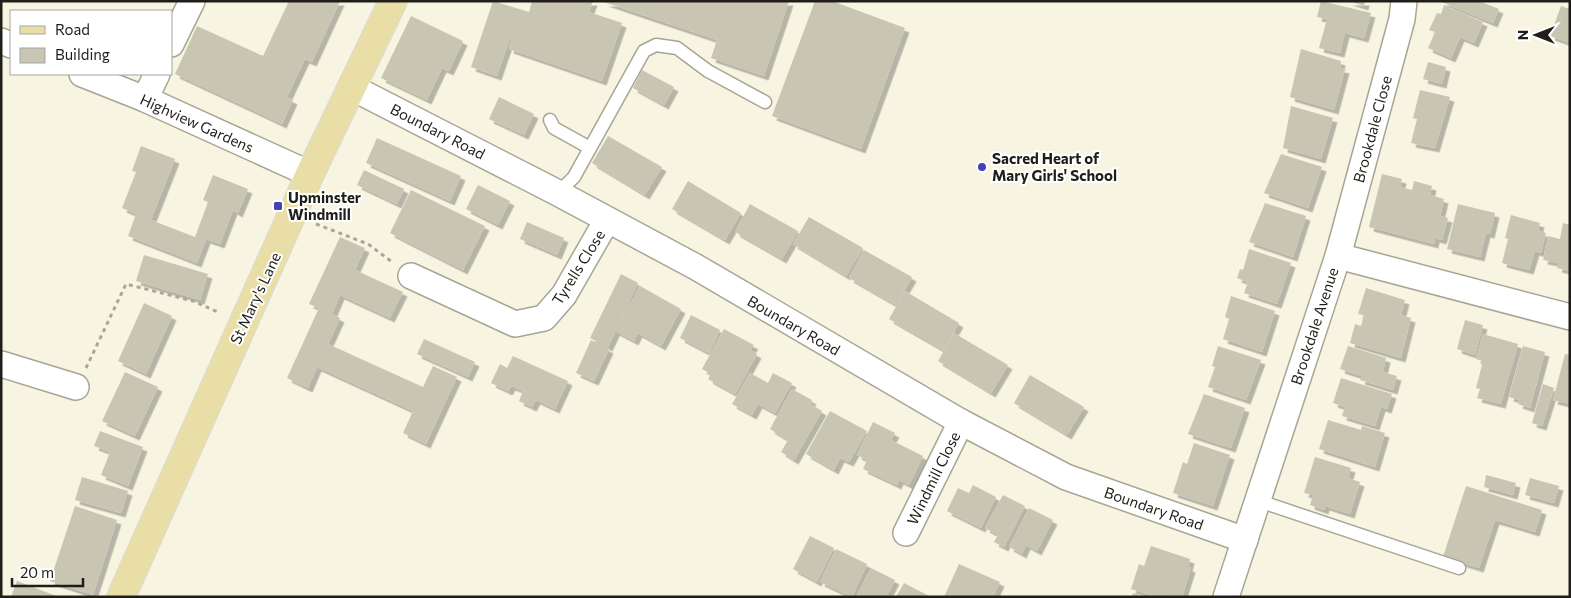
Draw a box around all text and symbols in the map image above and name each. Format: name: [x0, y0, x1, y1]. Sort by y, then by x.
legend: [10, 10, 172, 75]
north arrow: [1511, 10, 1561, 60]
text: Road: [55, 20, 90, 38]
text: N: [1514, 30, 1531, 40]
text: Building: [55, 45, 110, 63]
street label: Brookdale Close: [1349, 74, 1395, 184]
street label: Highview Gardens: [137, 90, 257, 156]
street label: Boundary Road: [388, 99, 488, 163]
place label: Sacred Heart of Mary Girls' School: [992, 149, 1117, 184]
marker: Sacred Heart of Mary Girls' School: [976, 161, 988, 173]
place label: Upminster Windmill: [288, 188, 361, 223]
marker: Upminster Windmill: [272, 200, 284, 212]
street label: Tyrells Close: [548, 226, 608, 308]
street label: St Mary's Lane: [226, 249, 284, 347]
street label: Brookdale Avenue: [1287, 265, 1341, 387]
street label: Boundary Road: [745, 291, 843, 359]
street label: Windmill Close: [903, 428, 963, 528]
street label: Boundary Road: [1102, 483, 1206, 533]
scale bar: [12, 556, 84, 588]
text: 20 m: [20, 563, 54, 581]

